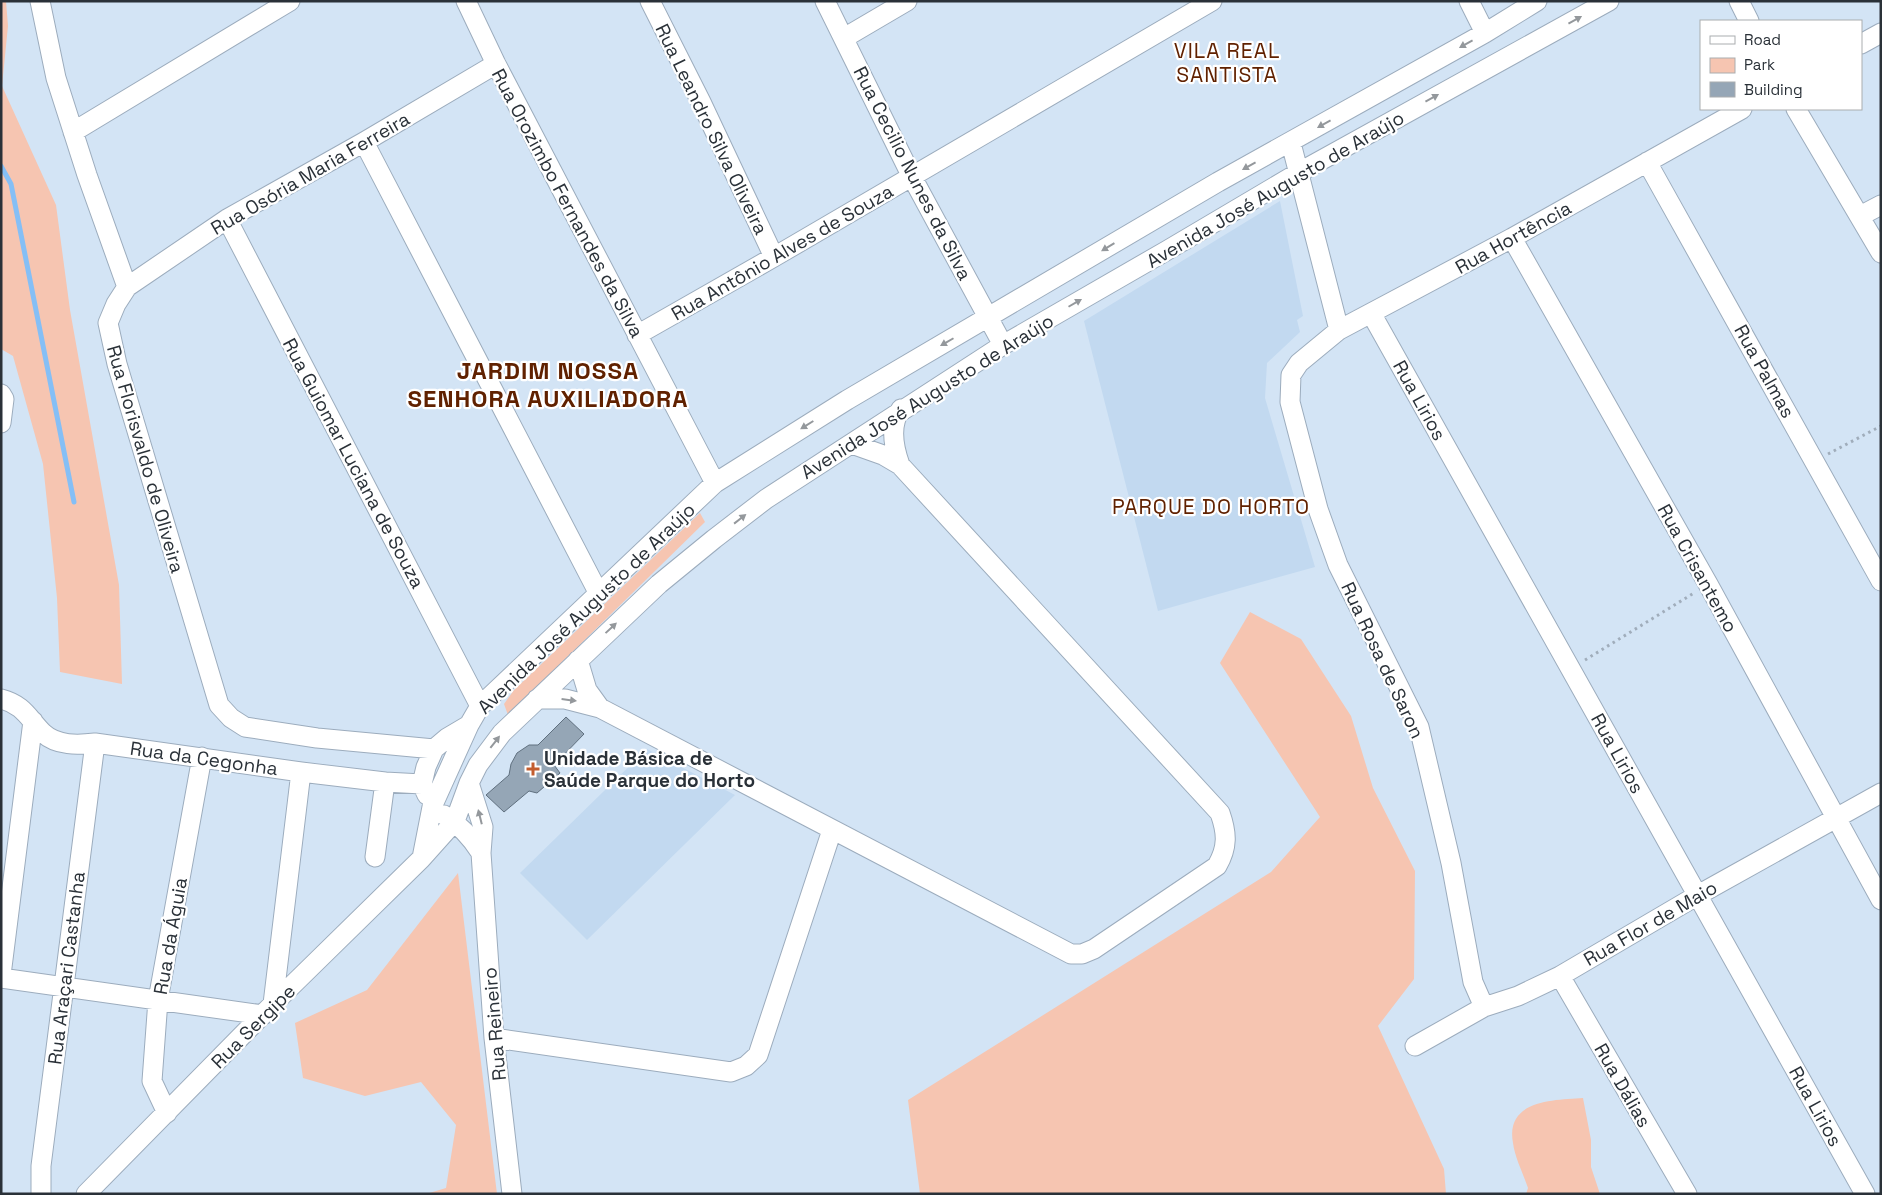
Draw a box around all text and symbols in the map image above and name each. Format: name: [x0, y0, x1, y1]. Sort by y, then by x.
one-way arrow: [1567, 16, 1582, 24]
street label: Rua Leandro Silva Oliveira: [650, 20, 774, 239]
legend: [1700, 20, 1862, 110]
text: Road: [1744, 30, 1781, 49]
district label: VILA REAL SANTISTA: [1174, 37, 1280, 88]
one-way arrow: [1459, 40, 1472, 49]
text: Park: [1744, 55, 1775, 74]
street label: Rua Cecilio Nunes da Silva: [848, 62, 977, 284]
street label: Rua Orozimbo Fernandes da Silva: [486, 64, 649, 342]
text: Building: [1744, 80, 1803, 99]
one-way arrow: [1426, 94, 1439, 103]
street label: Avenida José Augusto de Araújo: [1142, 105, 1409, 274]
street label: Rua Osória Maria Ferreira: [206, 106, 414, 241]
one-way arrow: [1317, 120, 1331, 128]
one-way arrow: [1241, 162, 1256, 170]
street label: Rua Antônio Alves de Souza: [667, 179, 898, 326]
street label: Rua Hortência: [1451, 195, 1576, 280]
one-way arrow: [1101, 243, 1115, 252]
one-way arrow: [1068, 299, 1083, 307]
street label: Avenida José Augusto de Araújo: [796, 308, 1058, 485]
street label: Rua Palmas: [1729, 320, 1801, 423]
street label: Rua Guiomar Luciana de Souza: [277, 334, 430, 593]
one-way arrow: [940, 338, 953, 347]
street label: Rua Florisvaldo de Oliveira: [101, 342, 190, 576]
district label: JARDIM NOSSA SENHORA AUXILIADORA: [408, 355, 688, 414]
street label: Rua Lirios: [1387, 356, 1452, 445]
one-way arrow: [800, 421, 814, 430]
district label: PARQUE DO HORTO: [1112, 493, 1310, 520]
street label: Avenida José Augusto de Araújo: [472, 497, 701, 719]
street label: Rua Crisantemo: [1652, 499, 1743, 637]
one-way arrow: [733, 514, 747, 524]
street label: Rua Rosa de Saron: [1335, 578, 1430, 743]
one-way arrow: [605, 623, 618, 634]
one-way arrow: [561, 696, 577, 704]
street label: Rua Lirios: [1585, 709, 1650, 798]
one-way arrow: [490, 735, 500, 749]
street label: Rua da Cegonha: [128, 736, 280, 781]
place label: Unidade Básica de Saúde Parque do Horto: [544, 746, 755, 793]
marker: Unidade Básica de Saúde Parque do Horto: [526, 762, 540, 776]
one-way arrow: [476, 810, 484, 825]
street label: Rua Araçari Castanha: [42, 870, 91, 1066]
street label: Rua da Águia: [148, 875, 193, 997]
street label: Rua Flor de Maio: [1579, 875, 1722, 972]
street label: Rua Reineiro: [477, 966, 512, 1082]
street label: Rua Sergipe: [206, 979, 301, 1074]
street label: Rua Dálias: [1588, 1039, 1657, 1132]
street label: Rua Lirios: [1783, 1062, 1848, 1151]

